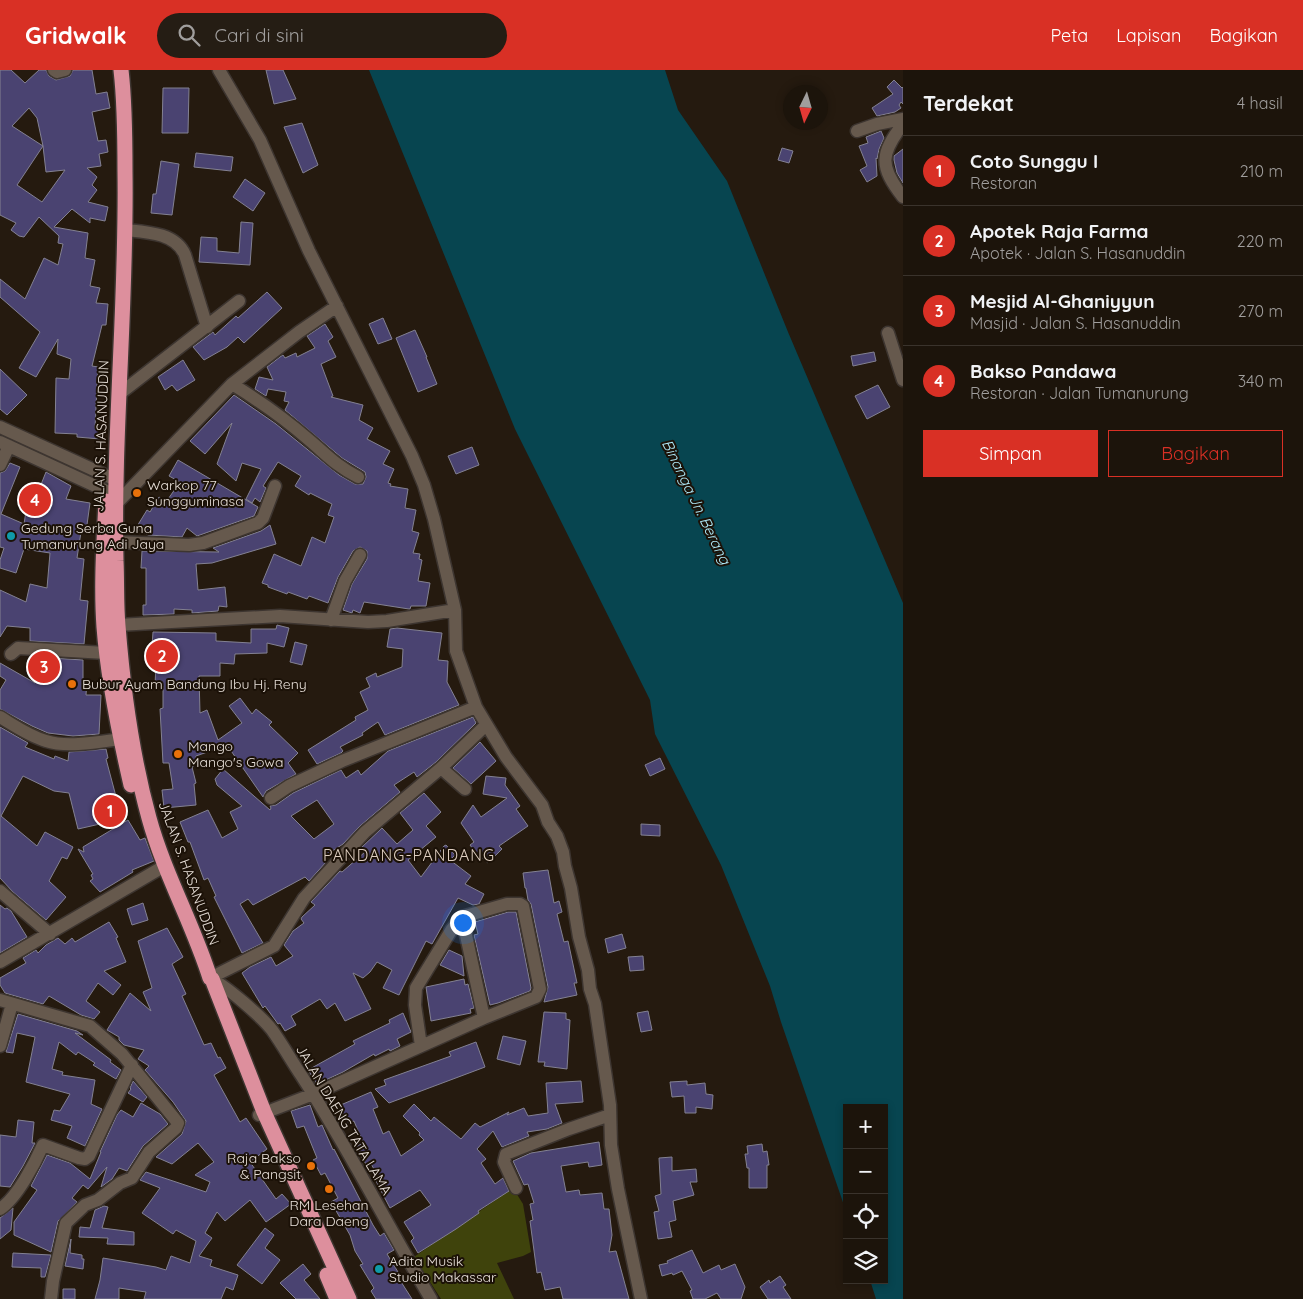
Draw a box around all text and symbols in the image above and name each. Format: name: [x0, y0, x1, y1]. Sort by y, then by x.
search box: [157, 13, 507, 58]
text: Gridwalk: [25, 20, 127, 50]
icon: search: [175, 21, 203, 49]
text: Cari di sini: [215, 23, 304, 47]
text: Peta: [1051, 24, 1088, 47]
text: Lapisan: [1116, 24, 1181, 47]
text: Bagikan: [1209, 24, 1278, 47]
north arrow: [783, 85, 828, 130]
text: Terdekat: [923, 90, 1014, 116]
text: 4 hasil: [1237, 93, 1283, 113]
text: Coto Sunggu I: [970, 149, 1098, 173]
text: 1: [936, 161, 942, 181]
text: 210 m: [1240, 161, 1283, 181]
text: Restoran: [970, 173, 1037, 193]
text: Apotek Raja Farma: [970, 219, 1148, 243]
text: 2: [934, 231, 944, 251]
text: 220 m: [1237, 231, 1283, 251]
text: Apotek · Jalan S. Hasanuddin: [970, 243, 1186, 263]
text: Mesjid Al-Ghaniyyun: [970, 289, 1155, 313]
text: 3: [935, 301, 943, 321]
text: 270 m: [1238, 301, 1283, 321]
text: Masjid · Jalan S. Hasanuddin: [970, 313, 1181, 333]
text: Bakso Pandawa: [970, 359, 1116, 383]
street label: JALAN S. HASANUDDIN: [89, 360, 113, 512]
text: 4: [934, 371, 944, 391]
text: 340 m: [1238, 371, 1283, 391]
text: Restoran · Jalan Tumanurung: [970, 383, 1189, 403]
button: Simpan: [923, 430, 1098, 477]
button: Bagikan: [1108, 430, 1283, 477]
water label: Binanga Jn. Berang: [658, 436, 736, 569]
place label: Warkop 77 Sungguminasa: [147, 476, 244, 510]
pin: 4: [19, 481, 51, 519]
marker: Warkop 77 Sungguminasa: [131, 487, 143, 499]
place label: Gedung Serba Guna Tumanurung Adi Jaya: [21, 519, 164, 553]
marker: Gedung Serba Guna Tumanurung Adi Jaya: [5, 530, 17, 542]
pin: 2: [146, 637, 178, 675]
pin: 3: [28, 648, 60, 686]
place label: Bubur Ayam Bandung Ibu Hj. Reny: [82, 675, 307, 693]
marker: Bubur Ayam Bandung Ibu Hj. Reny: [66, 678, 78, 690]
place label: Mango Mango's Gowa: [188, 737, 283, 771]
marker: Mango Mango's Gowa: [172, 748, 184, 760]
pin: 1: [94, 792, 126, 830]
street label: JALAN S. HASANUDDIN: [155, 799, 223, 947]
district label: PANDANG-PANDANG: [323, 845, 495, 865]
your location: [450, 910, 476, 936]
street label: JALAN DAENG TATA LAMA: [292, 1042, 396, 1198]
map controls: [843, 1104, 888, 1284]
button: +: [843, 1104, 888, 1149]
place label: Raja Bakso & Pangsit: [227, 1149, 301, 1183]
button: −: [843, 1149, 888, 1194]
marker: Raja Bakso & Pangsit: [305, 1160, 317, 1172]
marker: RM Lesehan Dara Daeng: [323, 1183, 335, 1195]
button: locate: [843, 1194, 888, 1239]
place label: RM Lesehan Dara Daeng: [289, 1196, 369, 1230]
button: layers: [843, 1239, 888, 1284]
place label: Adita Musik Studio Makassar: [389, 1252, 497, 1286]
marker: Adita Musik Studio Makassar: [373, 1263, 385, 1275]

